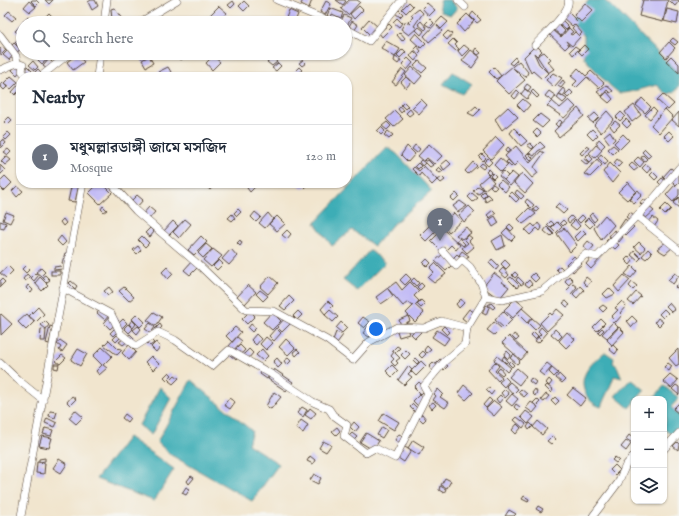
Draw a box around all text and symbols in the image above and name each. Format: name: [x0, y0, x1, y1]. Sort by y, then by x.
search box: [16, 16, 352, 60]
icon: search: [30, 27, 52, 49]
text: Search here: [62, 29, 133, 48]
text: Nearby: [32, 88, 85, 109]
text: মধুমল্লারডাঙ্গী জামে মসজিদ: [70, 138, 227, 157]
text: 1: [43, 148, 47, 165]
text: 120 m: [306, 148, 336, 165]
text: Mosque: [70, 160, 113, 177]
pin: 1: [427, 208, 453, 241]
your location: [366, 319, 386, 339]
map controls: [631, 396, 667, 504]
button: +: [631, 396, 667, 432]
button: −: [631, 432, 667, 468]
button: layers: [631, 468, 667, 504]

